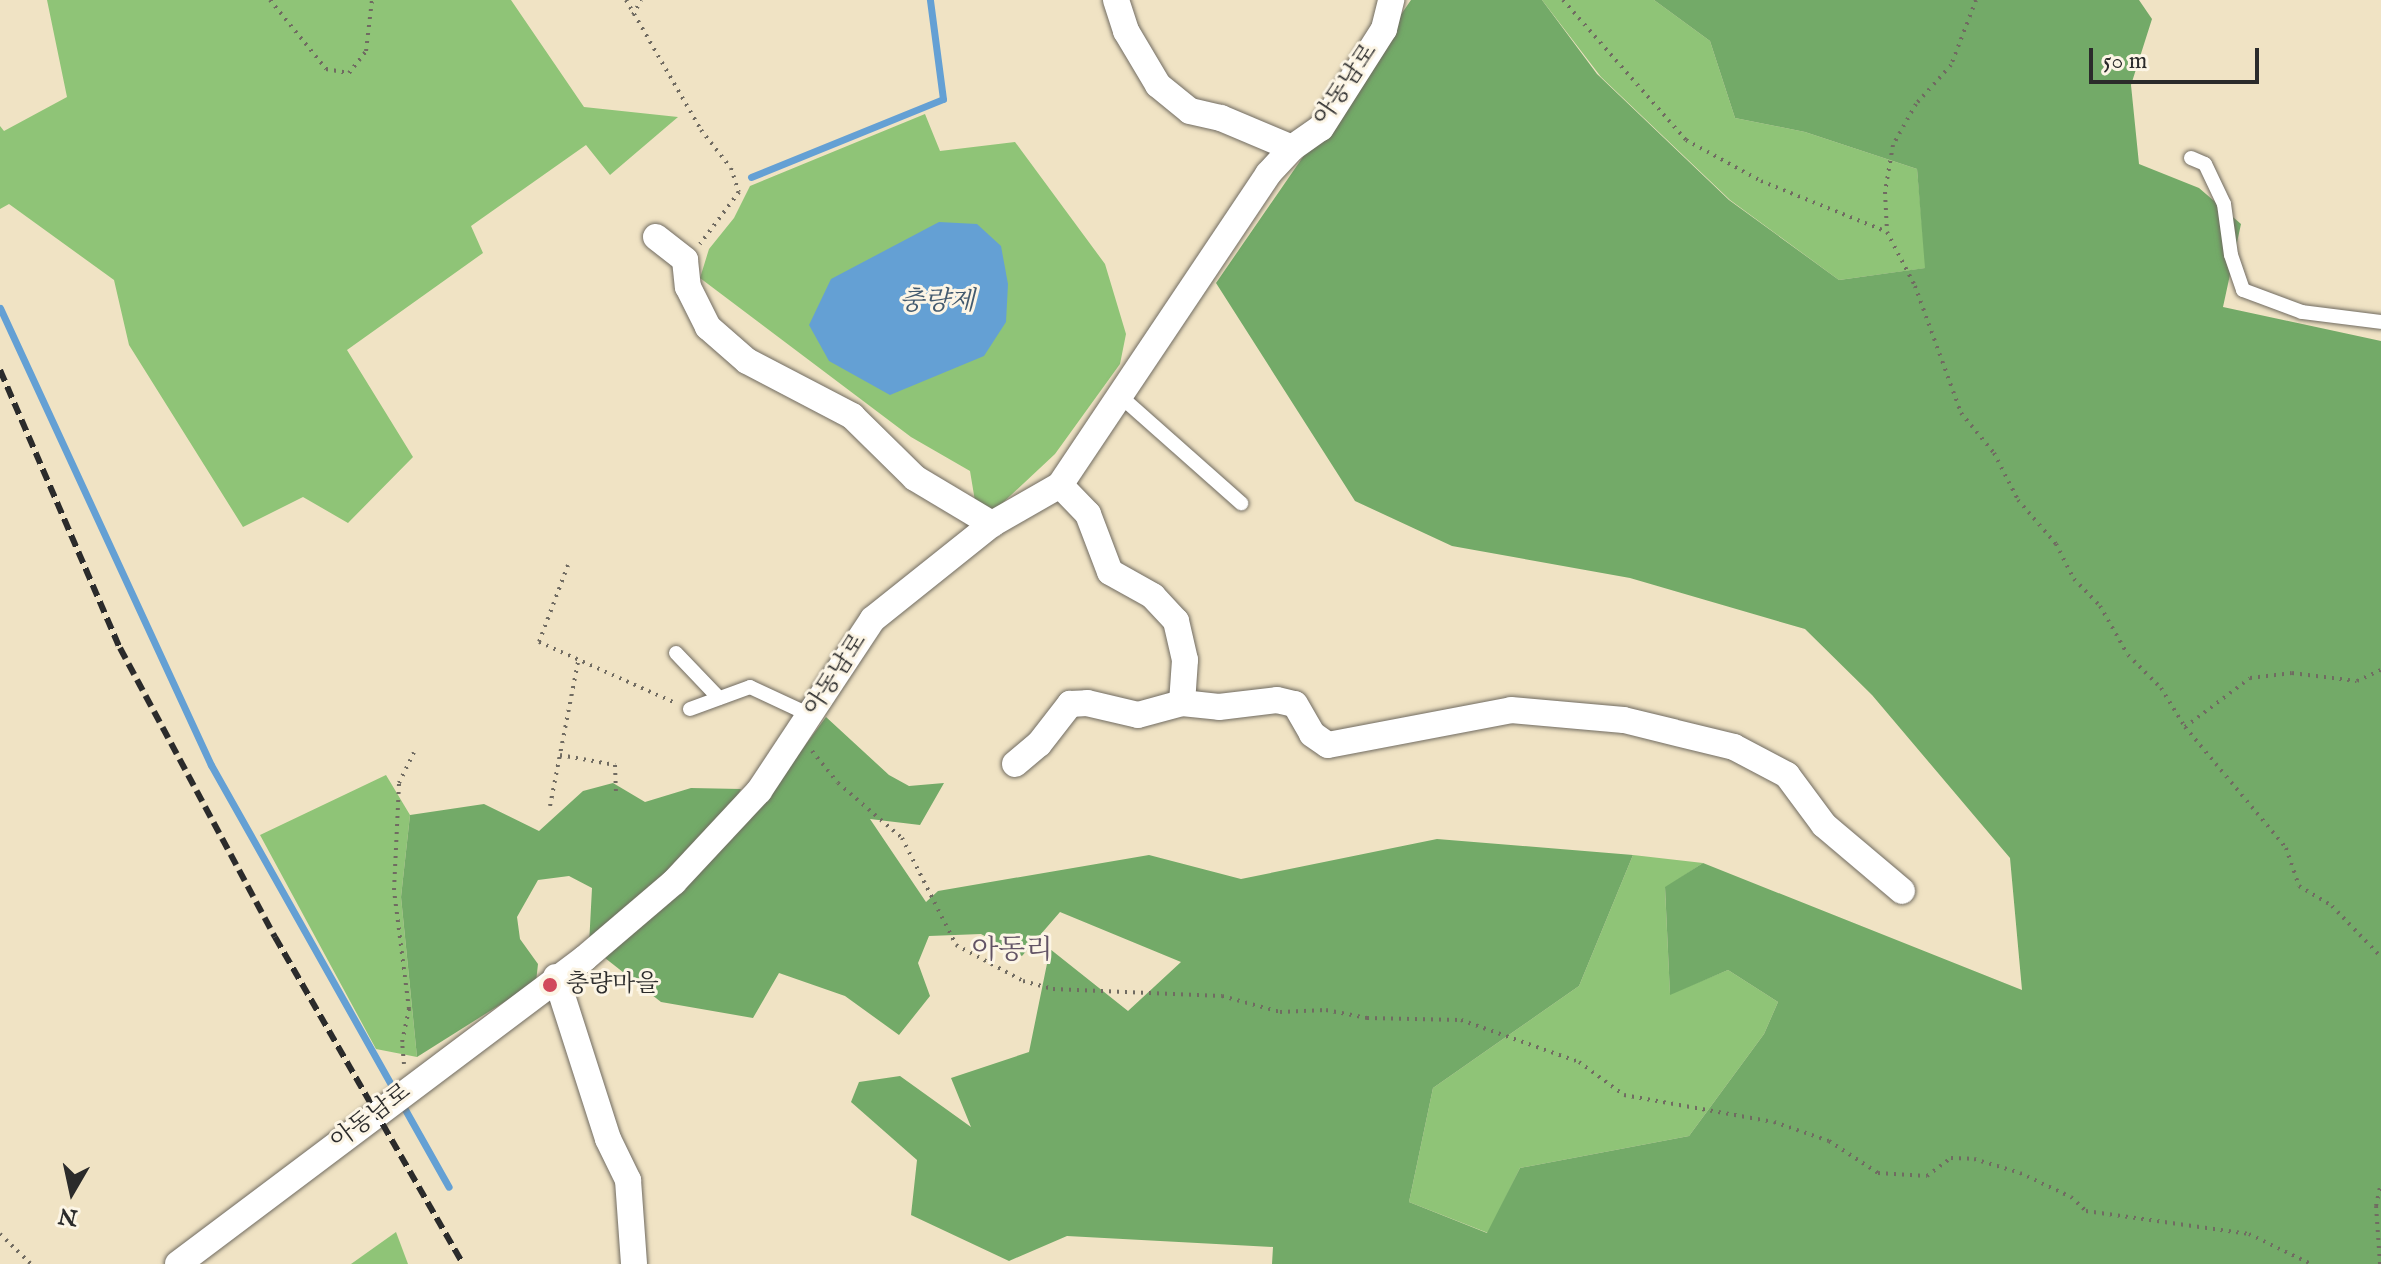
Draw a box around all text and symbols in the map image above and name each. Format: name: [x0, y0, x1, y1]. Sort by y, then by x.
scale bar: [2093, 32, 2263, 82]
street label: 아동남로: [1308, 39, 1384, 131]
text: 50 m: [2103, 46, 2147, 77]
water label: 충량제: [899, 286, 975, 318]
street label: 아동남로: [799, 628, 873, 722]
district label: 아동리: [971, 934, 1053, 968]
place label: 충량마을: [566, 971, 659, 999]
marker: 충량마을: [541, 976, 559, 994]
street label: 아동남로: [325, 1078, 417, 1156]
north arrow: [32, 1152, 112, 1232]
text: N: [57, 1200, 80, 1231]

